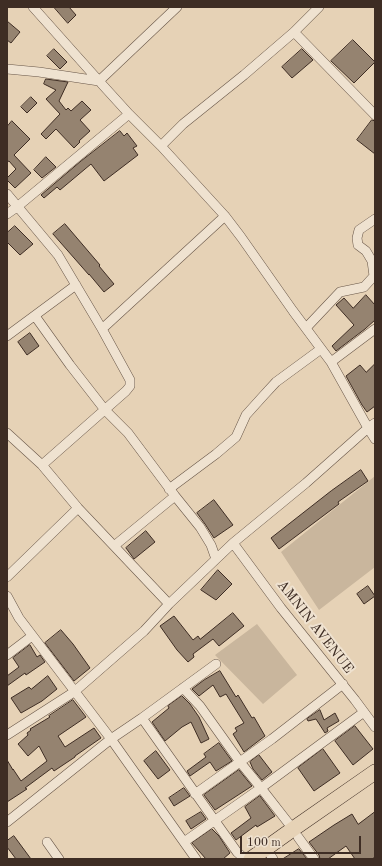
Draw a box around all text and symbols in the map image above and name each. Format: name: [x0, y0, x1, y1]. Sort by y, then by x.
street label: AMNIN AVENUE: [273, 577, 357, 677]
scale bar: [242, 828, 363, 854]
text: 100 m: [247, 837, 281, 849]

